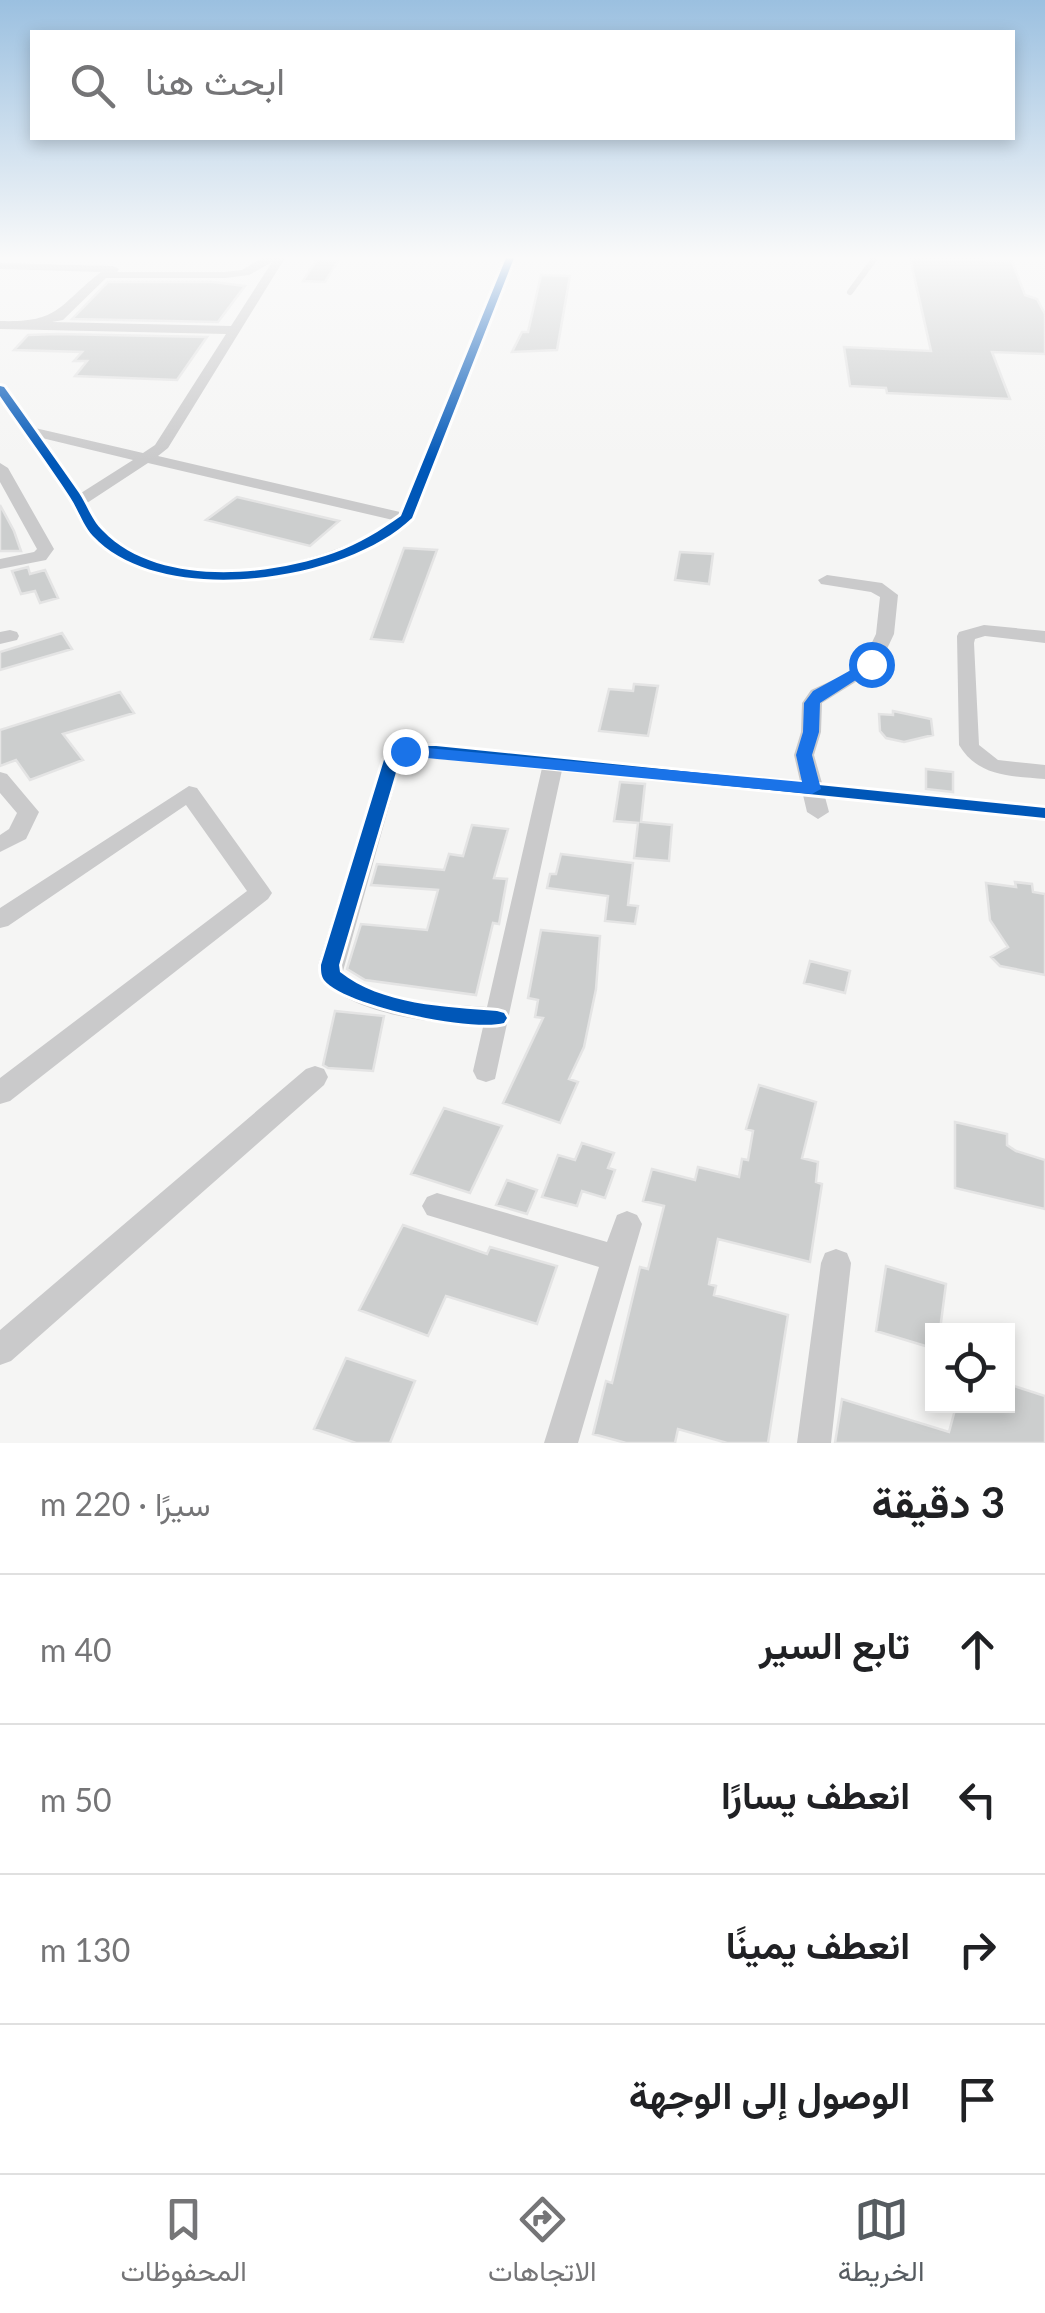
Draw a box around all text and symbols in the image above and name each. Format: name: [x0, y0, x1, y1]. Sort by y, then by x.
search box: [30, 30, 1015, 140]
text: ابحث هنا: [145, 57, 285, 103]
icon: search: [65, 58, 120, 113]
route start: [849, 642, 895, 688]
route end: [383, 729, 429, 775]
map controls: [925, 1323, 1015, 1413]
button: locate: [925, 1323, 1015, 1413]
text: 3 دقيقة: [871, 1477, 1005, 1527]
text: سيرًا · 220 m: [40, 1484, 210, 1523]
text: تابع السير: [759, 1621, 910, 1667]
icon: ahead: [950, 1622, 1005, 1677]
text: 40 m: [40, 1630, 112, 1669]
text: انعطف يسارًا: [721, 1771, 910, 1817]
icon: left: [950, 1772, 1005, 1827]
text: 50 m: [40, 1780, 112, 1819]
text: انعطف يمينًا: [726, 1921, 910, 1967]
icon: right: [950, 1922, 1005, 1977]
text: 130 m: [40, 1930, 130, 1969]
text: الوصول إلى الوجهة: [629, 2071, 910, 2117]
icon: arrive: [950, 2072, 1005, 2127]
tab: المحفوظات: [121, 2192, 247, 2296]
tab: الاتجاهات: [488, 2192, 597, 2296]
tab: الخريطة: [838, 2192, 924, 2296]

